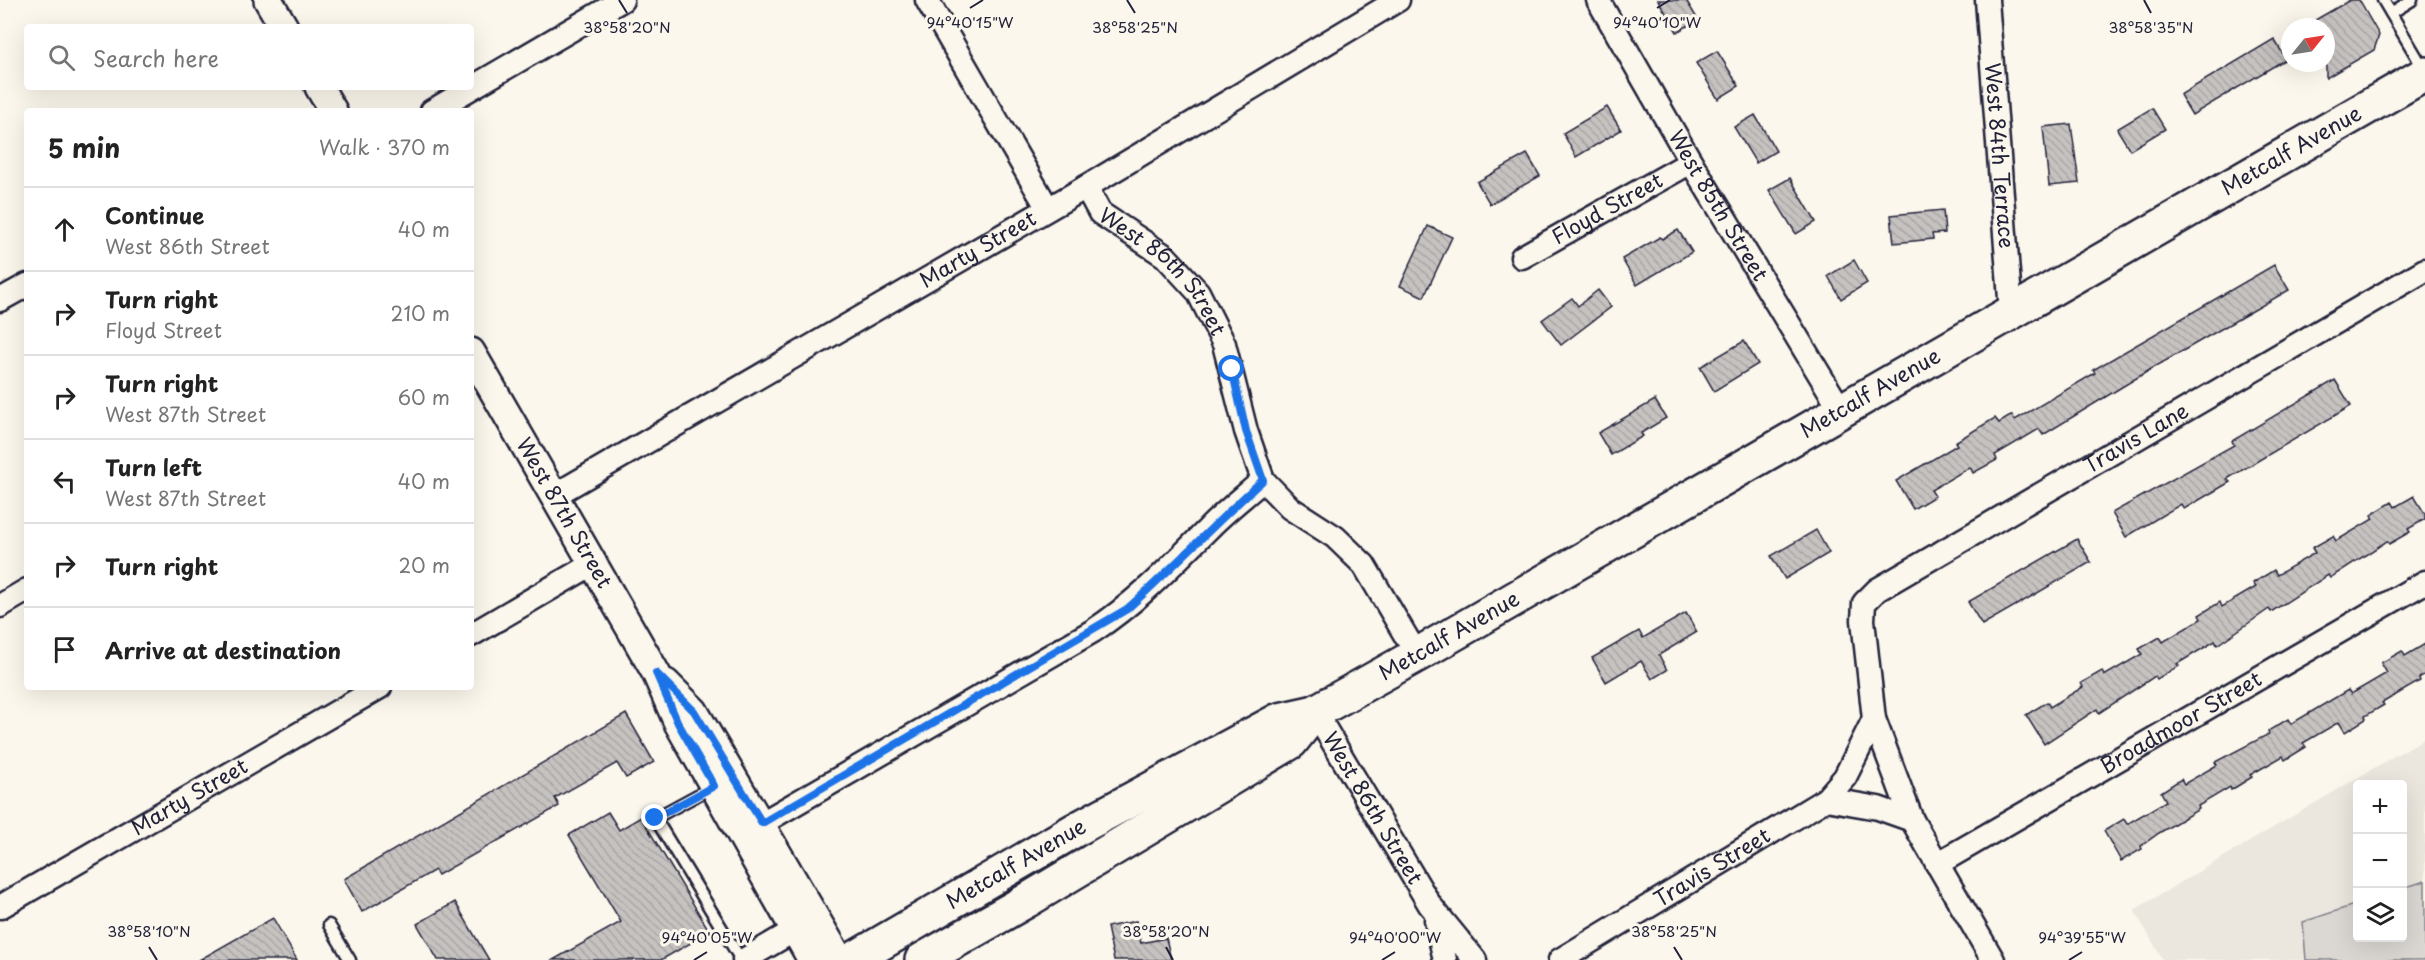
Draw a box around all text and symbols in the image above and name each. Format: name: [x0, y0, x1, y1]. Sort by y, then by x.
text: 94°40'15"W: [927, 10, 1014, 33]
text: 94°40'10"W: [1613, 10, 1702, 33]
text: 38°58'20"N: [583, 15, 671, 38]
text: 38°58'25"N: [1092, 15, 1178, 38]
text: 38°58'35"N: [2108, 15, 2194, 38]
north arrow: [2281, 18, 2335, 72]
search box: [24, 24, 474, 90]
icon: search: [45, 41, 78, 74]
text: Search here: [93, 41, 219, 74]
street label: West 84th Terrace: [1978, 61, 2024, 249]
street label: Metcalf Avenue: [2214, 96, 2367, 202]
street label: West 85th Street: [1662, 123, 1777, 287]
text: 5 min: [48, 128, 120, 167]
text: Walk · 370 m: [319, 132, 450, 162]
street label: Floyd Street: [1545, 163, 1668, 251]
text: Continue: [105, 198, 204, 231]
street label: West 86th Street: [1093, 199, 1235, 341]
street label: Marty Street: [913, 201, 1041, 294]
icon: ahead: [48, 213, 81, 246]
text: 40 m: [398, 214, 450, 244]
text: West 86th Street: [105, 231, 270, 261]
text: Turn right: [105, 282, 218, 315]
icon: right: [48, 297, 81, 330]
text: 210 m: [391, 298, 450, 328]
text: Floyd Street: [105, 315, 222, 345]
street label: Metcalf Avenue: [1793, 339, 1946, 445]
route start: [1218, 355, 1244, 381]
text: Turn right: [105, 366, 218, 399]
icon: right: [48, 381, 81, 414]
text: 60 m: [398, 382, 450, 412]
street label: Travis Lane: [2077, 393, 2194, 480]
text: West 87th Street: [105, 399, 266, 429]
street label: West 87th Street: [509, 431, 622, 594]
text: Turn left: [105, 450, 202, 483]
icon: left: [48, 465, 81, 498]
text: 40 m: [398, 466, 450, 496]
text: West 87th Street: [105, 483, 266, 513]
icon: right: [48, 549, 81, 582]
text: Turn right: [105, 549, 218, 582]
text: 20 m: [398, 550, 450, 580]
street label: Metcalf Avenue: [1372, 581, 1525, 687]
icon: arrive: [48, 633, 81, 666]
text: Arrive at destination: [105, 633, 341, 666]
street label: Broadmoor Street: [2093, 662, 2267, 781]
street label: West 86th Street: [1316, 725, 1432, 890]
street label: Marty Street: [124, 749, 253, 842]
map controls: [2353, 780, 2407, 942]
button: +: [2353, 780, 2407, 834]
route end: [641, 804, 667, 830]
street label: Metcalf Avenue: [939, 809, 1091, 916]
street label: Travis Street: [1647, 818, 1776, 914]
button: −: [2353, 834, 2407, 888]
button: layers: [2353, 888, 2407, 942]
text: 38°58'10"N: [107, 919, 191, 942]
text: 38°58'20"N: [1122, 919, 1210, 942]
text: 38°58'25"N: [1631, 919, 1717, 942]
text: 94°40'05"W: [662, 925, 753, 948]
text: 94°40'00"W: [1349, 925, 1442, 948]
text: 94°39'55"W: [2038, 925, 2126, 948]

